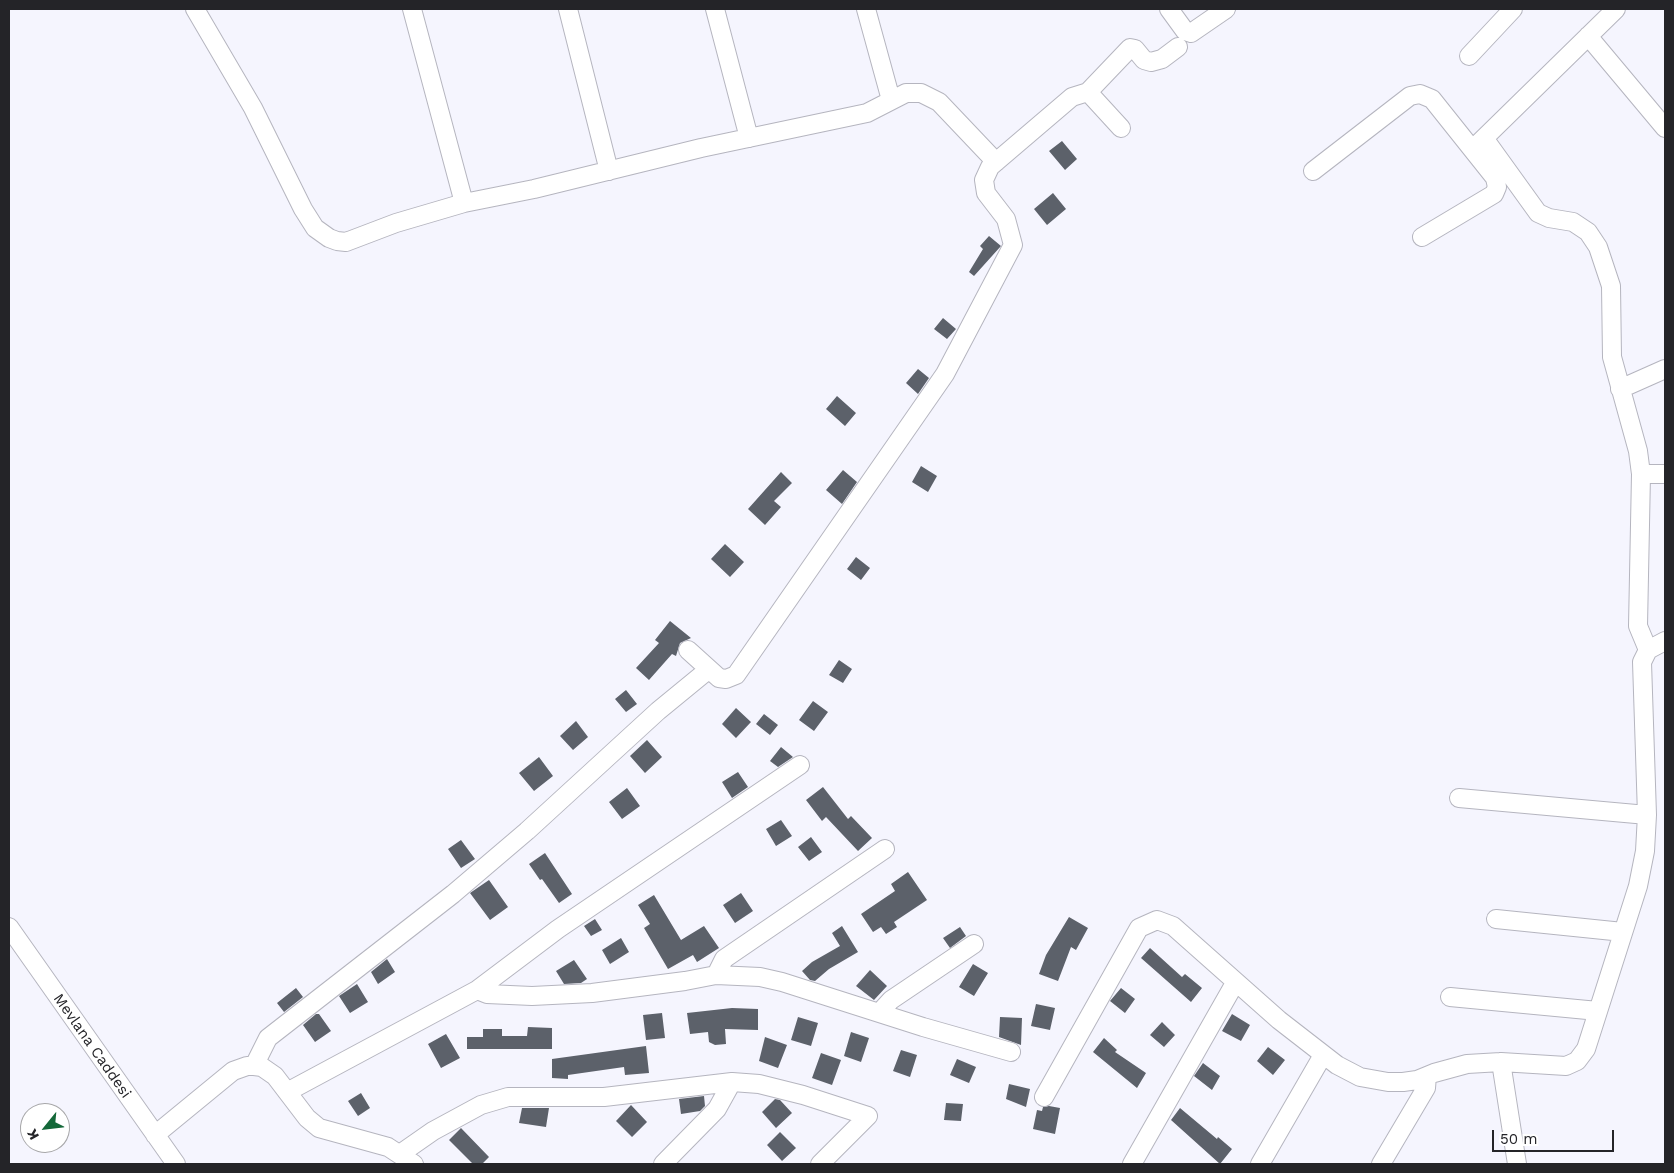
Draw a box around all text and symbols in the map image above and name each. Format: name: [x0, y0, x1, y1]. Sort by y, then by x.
street label: Mevlana Caddesi: [49, 990, 135, 1102]
north arrow: [20, 1103, 70, 1153]
scale bar: [1494, 1120, 1616, 1152]
text: K: [23, 1127, 42, 1143]
text: 50 m: [1500, 1130, 1537, 1148]

